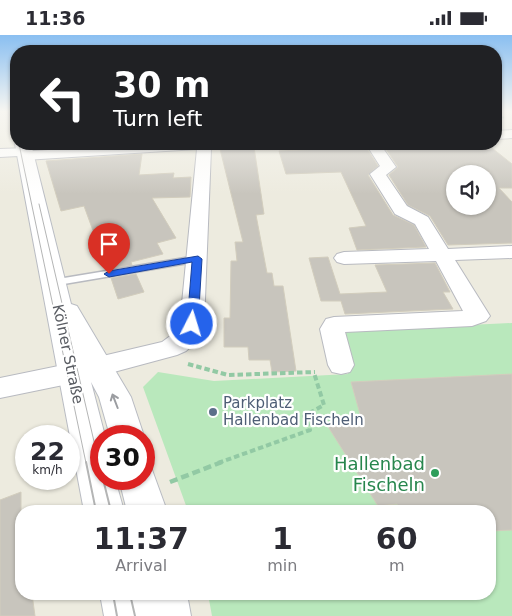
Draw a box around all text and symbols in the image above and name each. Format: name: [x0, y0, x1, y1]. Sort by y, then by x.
text: 11:36: [25, 7, 85, 29]
icon: left: [30, 65, 95, 130]
text: 30 m: [113, 65, 210, 105]
text: Turn left: [113, 106, 202, 131]
map controls: [446, 165, 496, 215]
button: sound: [446, 165, 496, 215]
pin: [88, 223, 130, 274]
icon: arrive: [95, 230, 123, 258]
position arrow: [165, 297, 217, 349]
street label: Kölner Straße: [49, 302, 87, 406]
one-way arrow: [110, 393, 119, 408]
place label: Parkplatz Hallenbad Fischeln: [223, 394, 364, 429]
marker: Parkplatz Hallenbad Fischeln: [207, 406, 219, 418]
speed limit sign: 30: [90, 425, 155, 490]
text: 22: [30, 437, 65, 466]
place label: Hallenbad Fischeln: [334, 453, 425, 495]
text: km/h: [32, 463, 63, 477]
marker: Hallenbad Fischeln: [429, 467, 441, 479]
text: 11:37: [93, 521, 189, 556]
text: 1: [272, 521, 293, 556]
text: 60: [376, 521, 418, 556]
text: Arrival: [115, 556, 167, 575]
text: min: [267, 556, 297, 575]
text: m: [389, 556, 405, 575]

